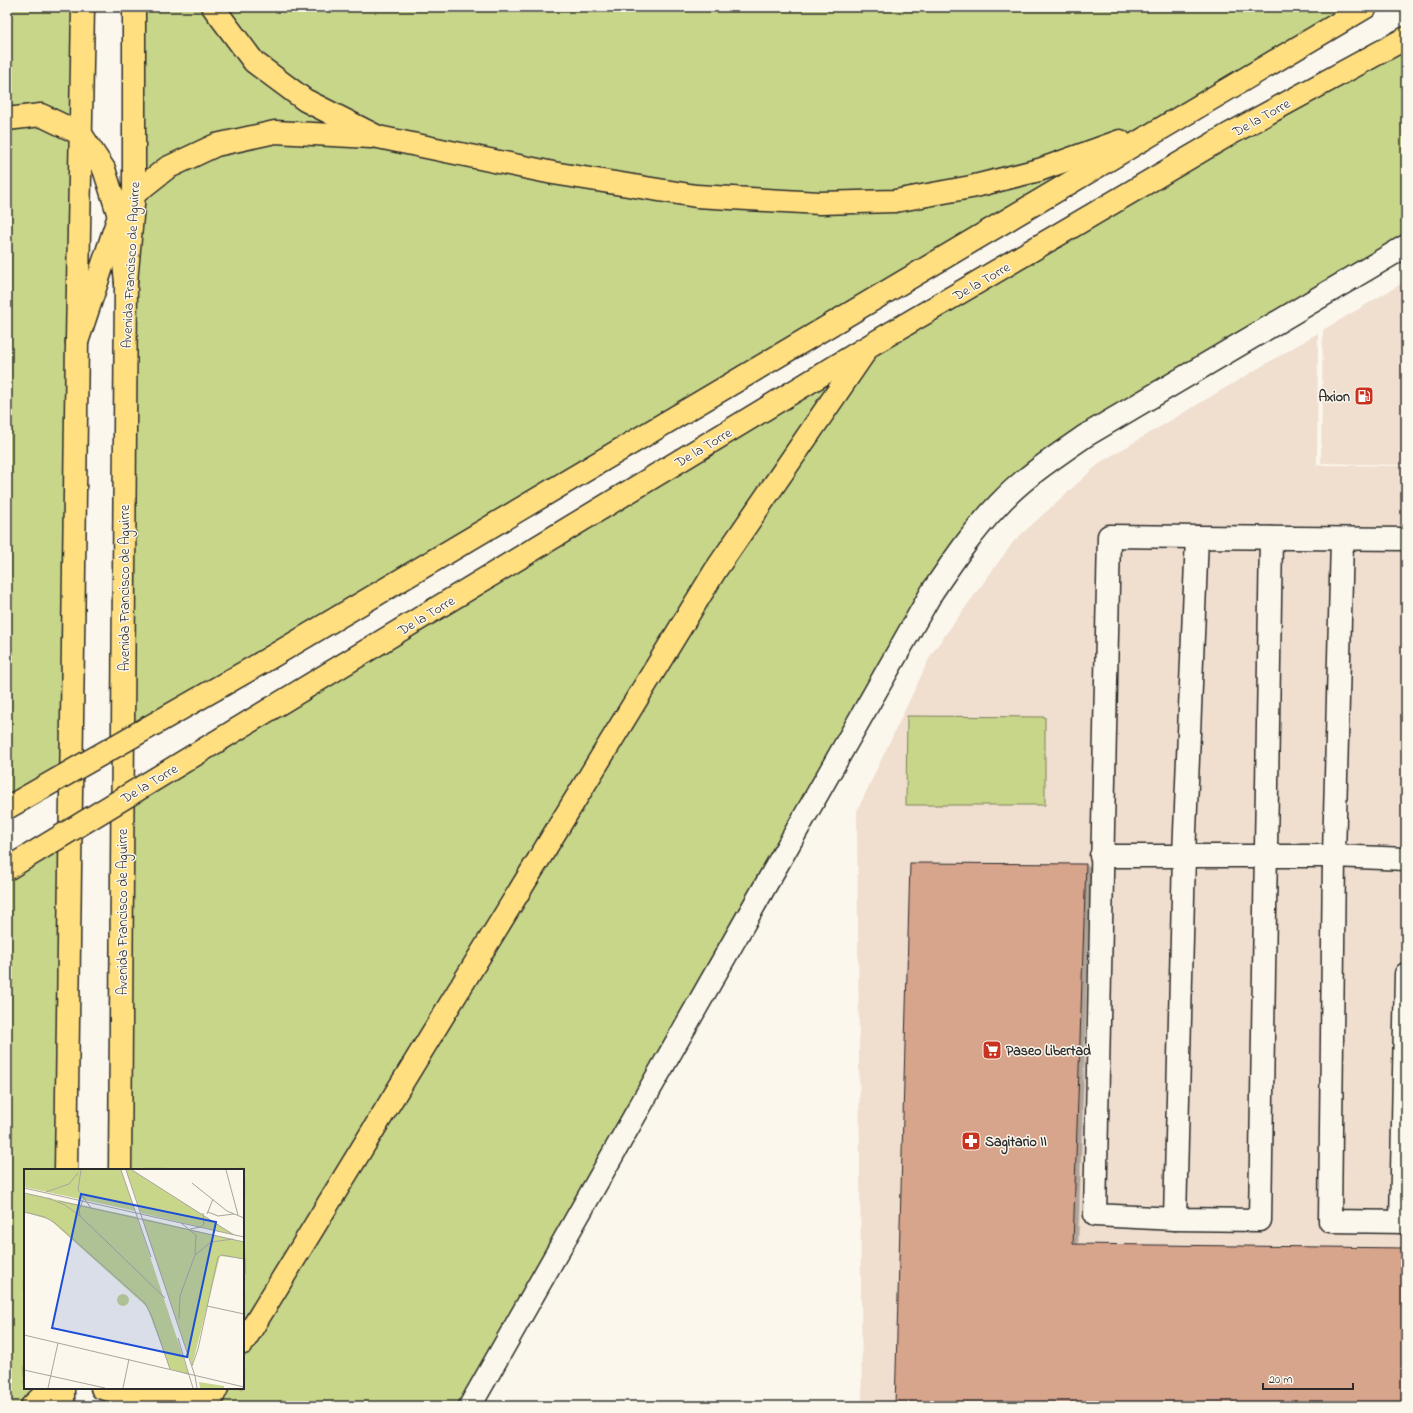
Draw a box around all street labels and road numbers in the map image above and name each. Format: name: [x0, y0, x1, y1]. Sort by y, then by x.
street label: De la Torre: [1228, 93, 1295, 143]
street label: Avenida Francisco de Aguirre: [117, 181, 147, 349]
street label: De la Torre: [948, 257, 1015, 308]
street label: De la Torre: [670, 423, 737, 474]
street label: Avenida Francisco de Aguirre: [115, 504, 137, 671]
street label: De la Torre: [393, 591, 460, 642]
street label: De la Torre: [116, 759, 183, 810]
street label: Avenida Francisco de Aguirre: [113, 828, 135, 995]

